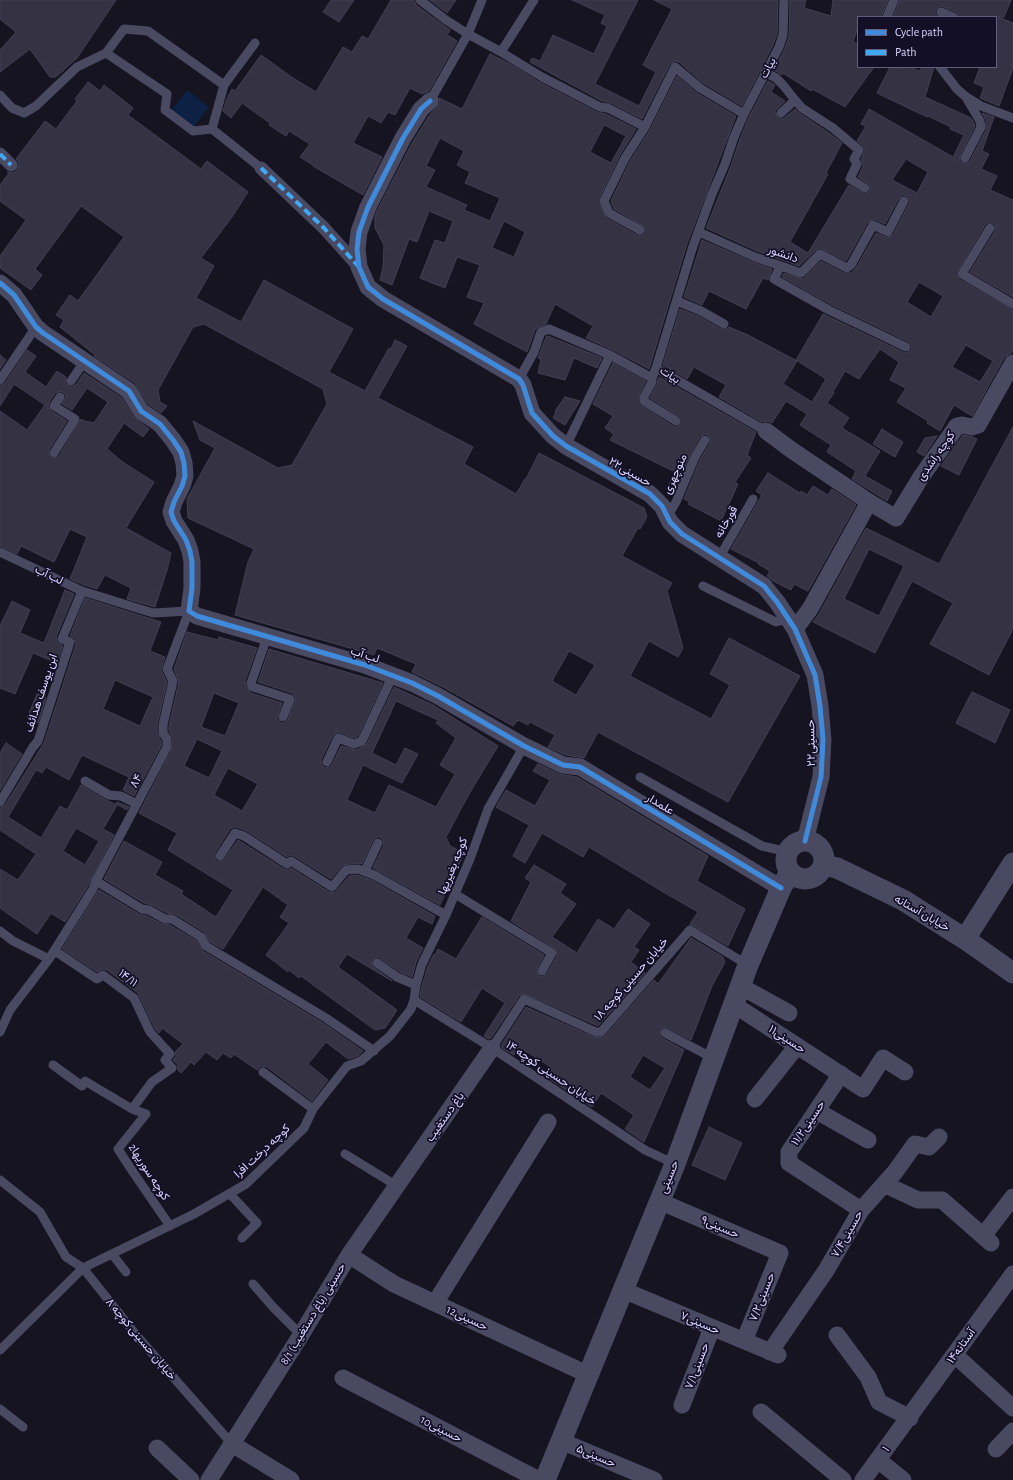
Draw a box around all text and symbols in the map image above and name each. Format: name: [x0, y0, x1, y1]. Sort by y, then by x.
legend: [857, 16, 997, 68]
text: Cycle path: [895, 26, 943, 38]
text: Path: [895, 46, 917, 58]
street label: بیات: [757, 55, 779, 81]
street label: دانشور: [766, 242, 800, 266]
street label: بیات: [657, 363, 683, 387]
street label: کوچه راشدی: [914, 428, 958, 484]
street label: منوچهری: [660, 451, 690, 497]
street label: حسینی۲۲: [606, 454, 654, 490]
street label: قورخانه: [711, 503, 741, 541]
street label: لب آب: [32, 562, 66, 588]
street label: لب آب: [349, 644, 381, 666]
street label: ابن یوسف هدائف: [22, 652, 60, 734]
street label: حسینی۲۲: [803, 719, 819, 767]
street label: ۸۴: [126, 771, 146, 791]
street label: علمدار: [643, 790, 677, 818]
street label: کوچه بغیریها: [435, 835, 471, 897]
street label: خیابان آستانه: [892, 891, 952, 935]
street label: خیابان حسینی کوچه ۱۸: [591, 934, 671, 1024]
street label: ۱۴/۱۱: [115, 966, 141, 990]
street label: حسینی۱۱: [766, 1022, 808, 1056]
street label: خیابان حسینی کوچه ۱۴: [503, 1037, 599, 1109]
street label: باغ دستغیب: [423, 1089, 467, 1145]
street label: حسینی۱۱/۲: [788, 1098, 828, 1148]
street label: کوچه درخت افرا: [231, 1121, 293, 1181]
street label: کوچه سوریها2: [125, 1141, 173, 1203]
street label: حسینی: [656, 1158, 682, 1196]
street label: حسینی۷/۴: [828, 1208, 866, 1260]
street label: حسینی۹: [699, 1213, 741, 1241]
street label: 8/1 حسینی (باغ دستغیب): [277, 1261, 349, 1367]
street label: حسینی۷/۲: [746, 1271, 778, 1323]
street label: خیابان حسینی کوچه ۸: [103, 1295, 179, 1383]
street label: حسینی12: [444, 1302, 490, 1334]
street label: حسینی۷: [678, 1308, 722, 1338]
street label: آستانه۱۴: [943, 1326, 979, 1366]
street label: حسینی۷/۱: [682, 1341, 712, 1391]
street label: حسینی10: [418, 1412, 464, 1446]
street label: حسینی۵: [574, 1441, 618, 1471]
street label: ۱: [879, 1443, 893, 1455]

